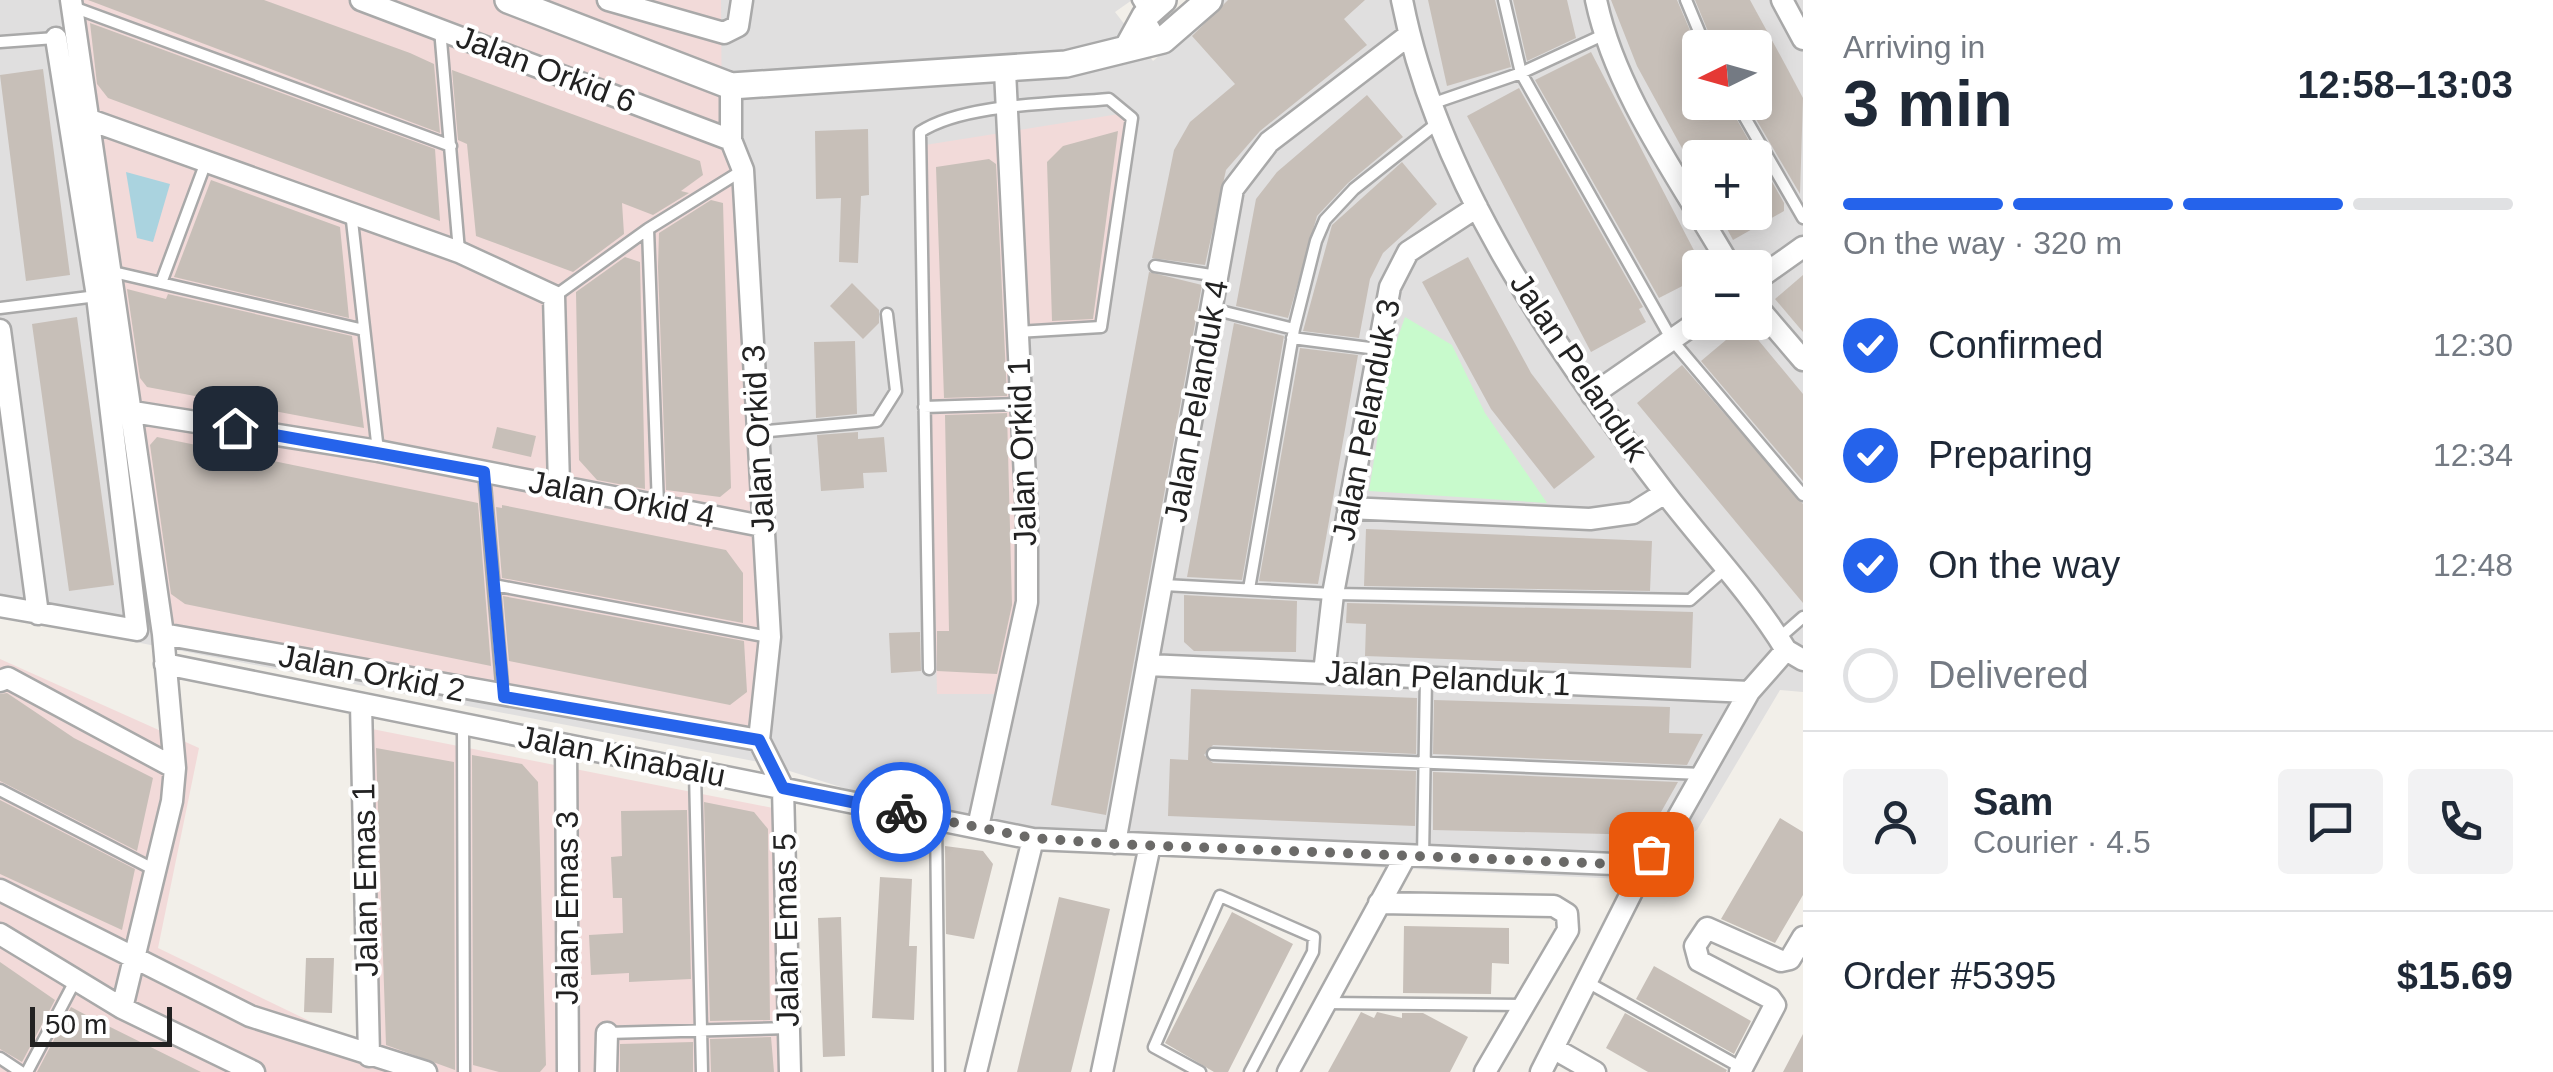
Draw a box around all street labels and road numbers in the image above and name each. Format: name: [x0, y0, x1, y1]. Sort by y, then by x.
street label: Jalan Orkid 6: [452, 18, 640, 120]
street label: Jalan Pelanduk: [1503, 266, 1656, 469]
street label: Jalan Pelanduk 4: [1157, 277, 1235, 525]
street label: Jalan Pelanduk 3: [1325, 296, 1407, 544]
street label: Jalan Orkid 3: [735, 344, 781, 534]
street label: Jalan Orkid 1: [1001, 357, 1043, 547]
street label: Jalan Orkid 4: [526, 463, 718, 535]
street label: Jalan Orkid 2: [276, 637, 468, 709]
street label: Jalan Pelanduk 1: [1324, 654, 1572, 702]
street label: Jalan Kinabalu: [516, 718, 728, 794]
street label: Jalan Emas 1: [345, 783, 385, 977]
street label: Jalan Emas 3: [549, 811, 585, 1005]
street label: Jalan Emas 5: [766, 833, 806, 1027]

